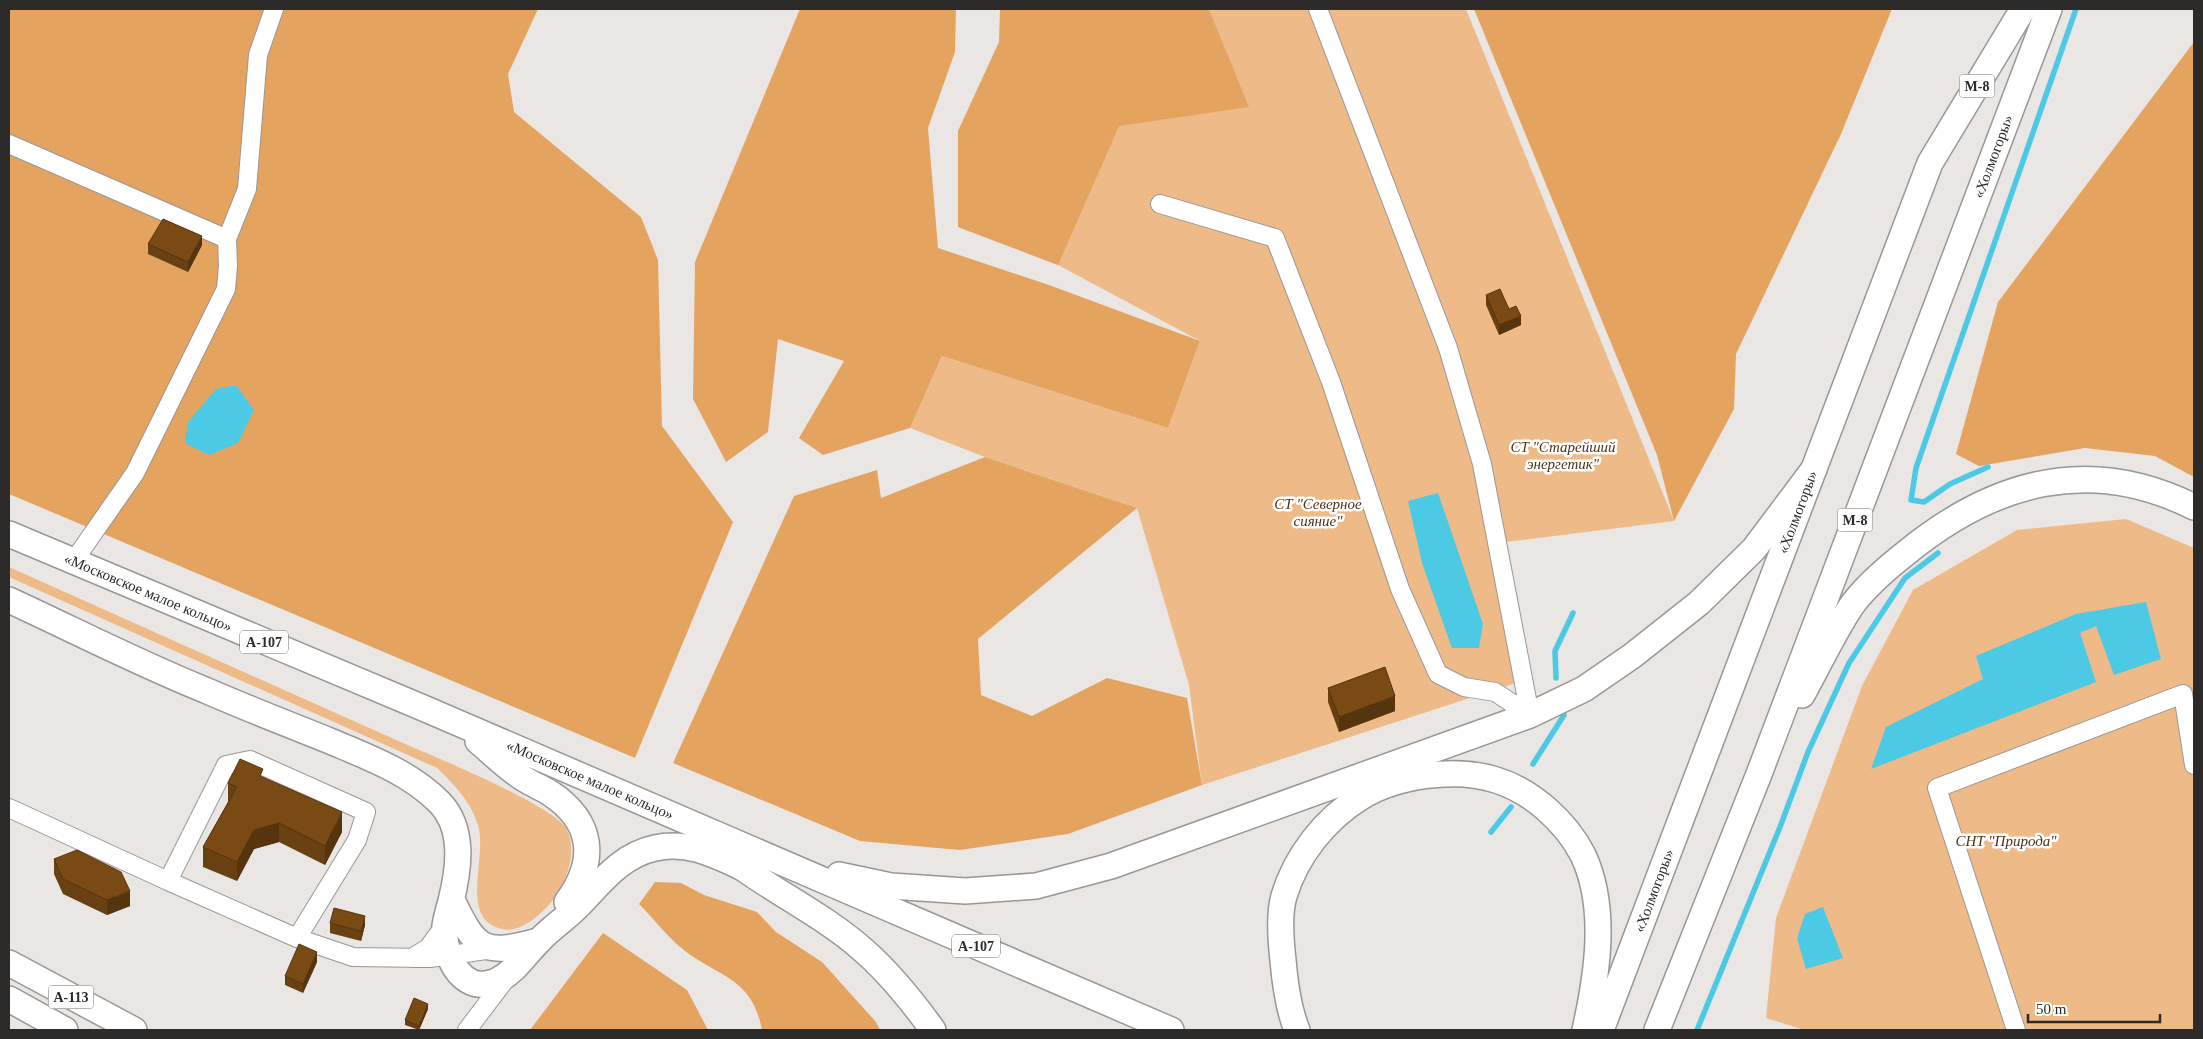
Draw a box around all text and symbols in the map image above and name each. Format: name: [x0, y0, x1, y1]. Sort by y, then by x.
road number: М-8: [1960, 74, 1994, 98]
street label: «Холмогоры»: [1970, 113, 2016, 200]
park label: СТ "Старейший энергетик": [1510, 439, 1616, 472]
street label: «Холмогоры»: [1775, 468, 1821, 556]
park label: СТ "Северное сияние": [1274, 496, 1362, 529]
road number: М-8: [1838, 508, 1872, 532]
street label: «Московское малое кольцо»: [62, 550, 234, 635]
road number: А-107: [240, 630, 288, 654]
street label: «Московское малое кольцо»: [504, 737, 676, 823]
park label: СНТ "Природа": [1955, 833, 2057, 849]
street label: «Холмогоры»: [1631, 847, 1677, 934]
road number: А-107: [952, 934, 1000, 958]
road number: А-113: [48, 986, 94, 1009]
scale bar: [2028, 992, 2160, 1024]
text: 50 m: [2036, 1001, 2067, 1017]

